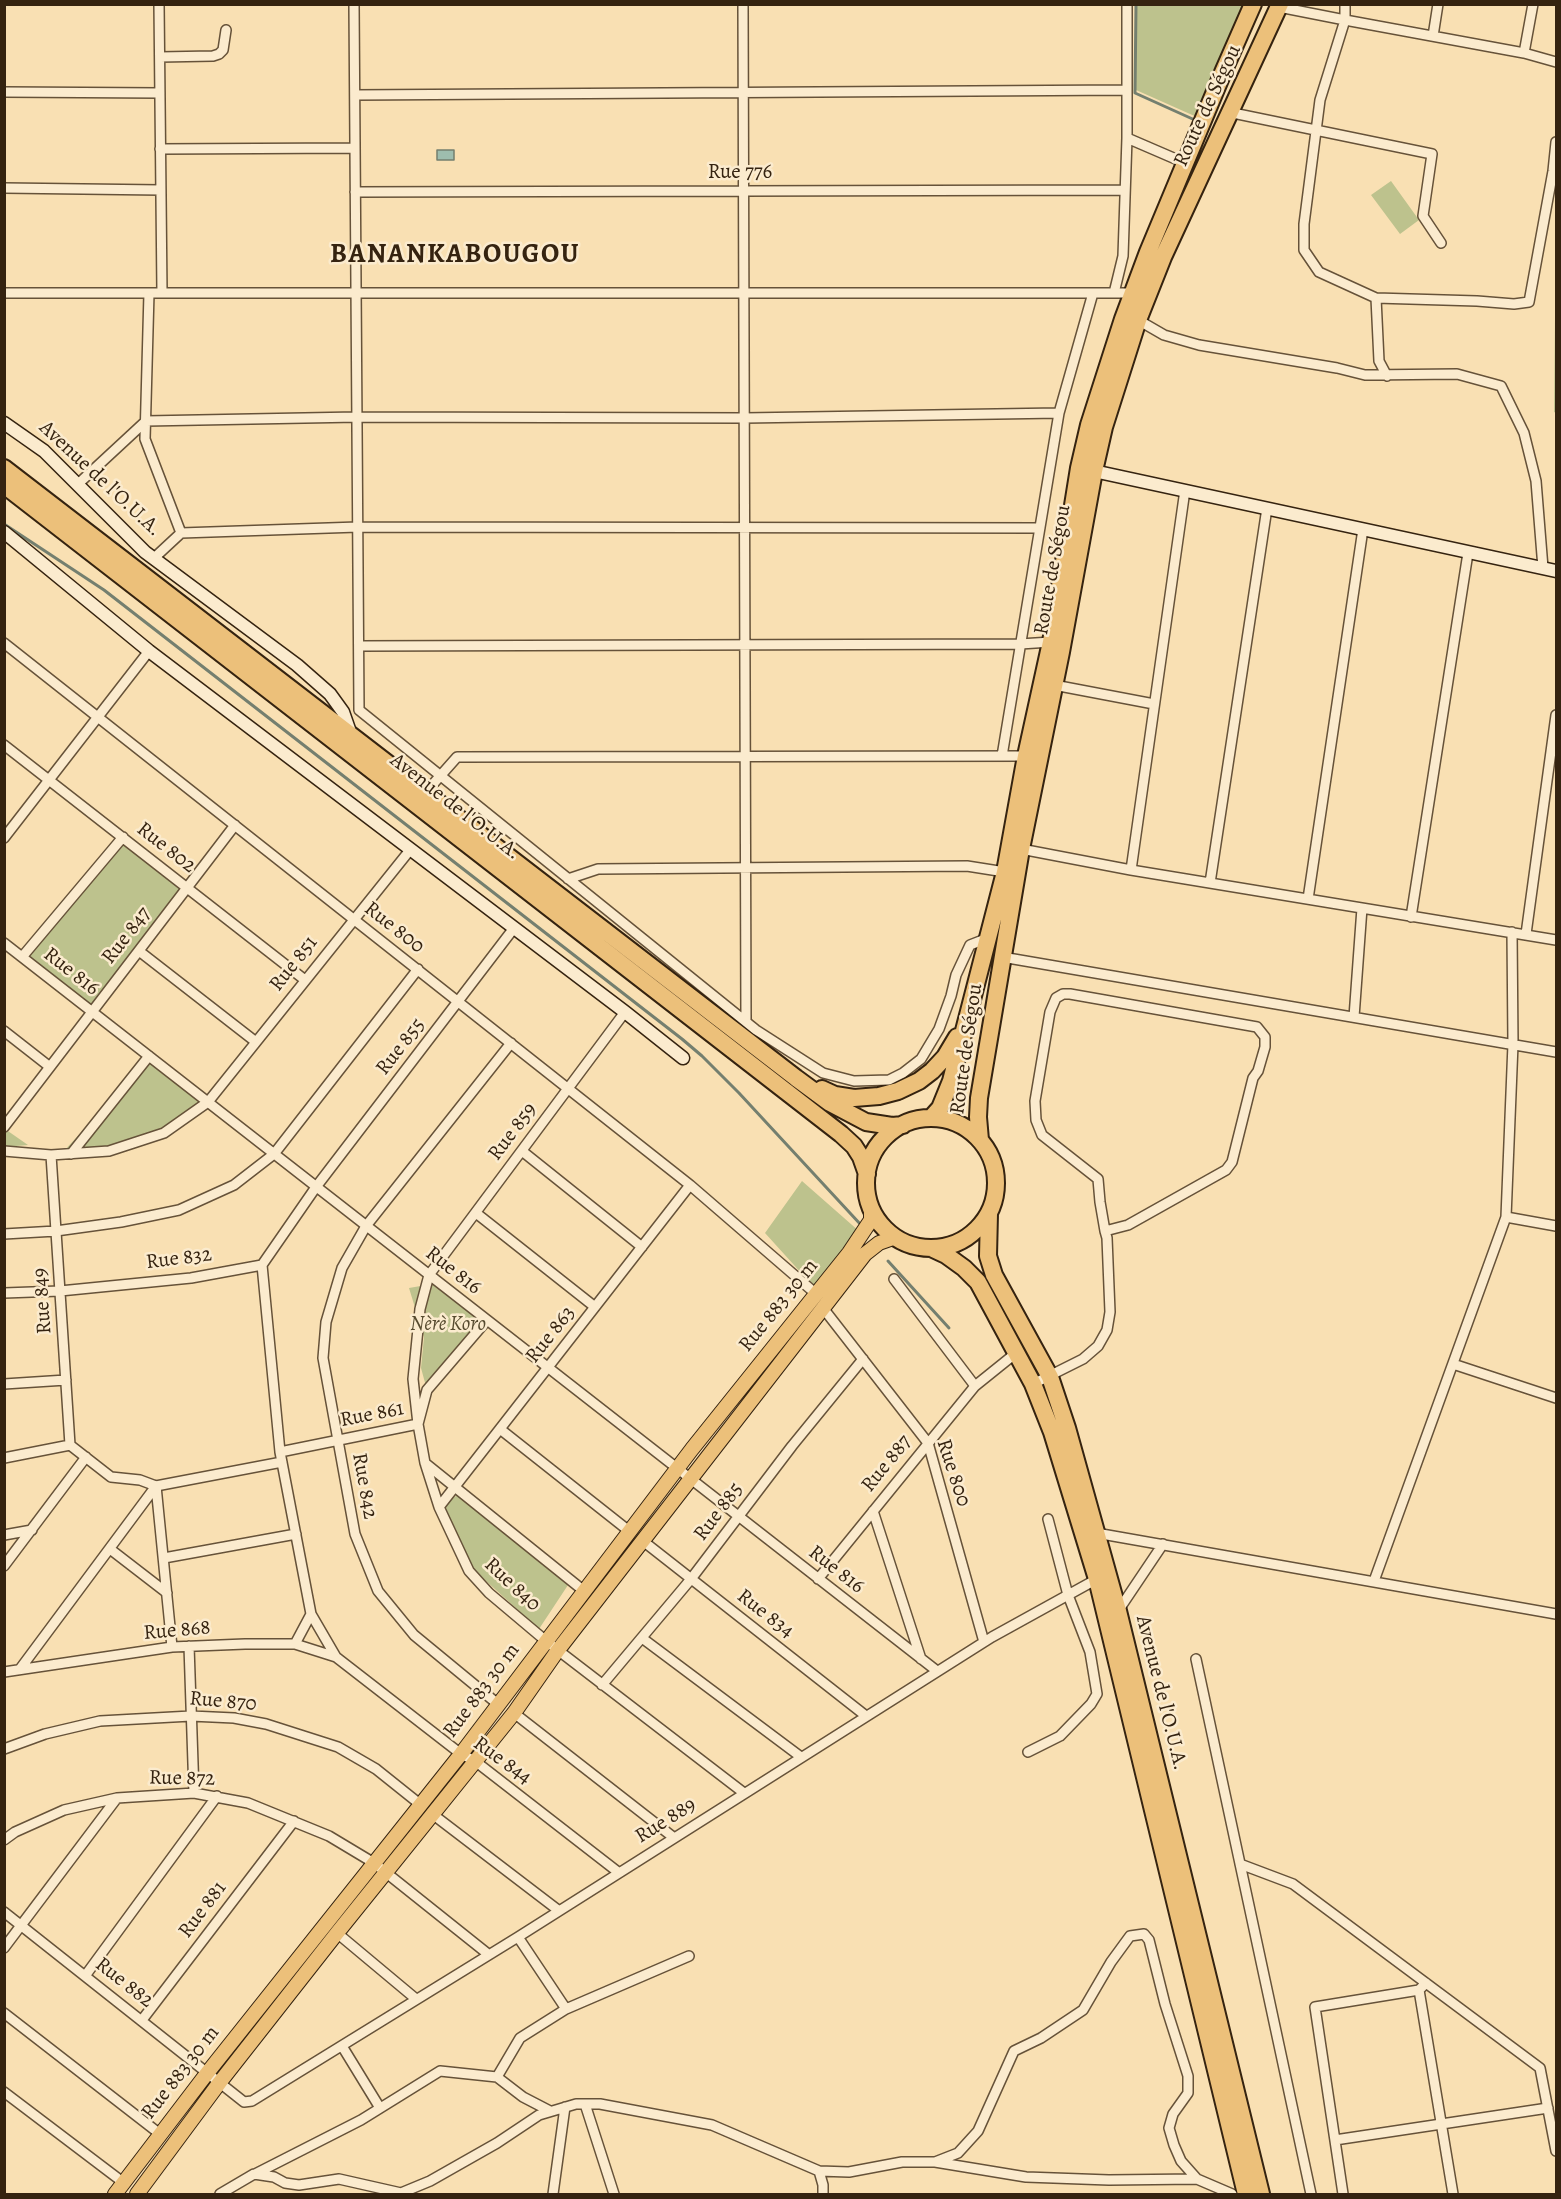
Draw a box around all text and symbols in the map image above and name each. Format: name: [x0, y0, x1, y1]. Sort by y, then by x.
street label: Route de Ségou: [1169, 41, 1247, 171]
street label: Rue 776: [708, 160, 772, 186]
district label: BANANKABOUGOU: [330, 239, 580, 271]
street label: Avenue de l'O.U.A.: [33, 416, 167, 542]
street label: Route de Ségou: [1029, 503, 1077, 637]
street label: Avenue de l'O.U.A.: [385, 748, 525, 866]
street label: Rue 802: [131, 817, 201, 879]
street label: Rue 800: [359, 897, 429, 959]
street label: Rue 847: [97, 902, 157, 970]
street label: Rue 851: [265, 931, 323, 997]
street label: Rue 816: [38, 942, 104, 1002]
street label: Route de Ségou: [945, 982, 989, 1116]
street label: Rue 855: [371, 1013, 431, 1081]
street label: Rue 859: [483, 1098, 543, 1166]
street label: Rue 816: [420, 1241, 486, 1301]
street label: Rue 832: [145, 1242, 213, 1276]
street label: Rue 883 30 m: [734, 1255, 824, 1357]
street label: Rue 849: [28, 1267, 58, 1335]
street label: Rue 863: [521, 1301, 581, 1369]
park label: Nèrè Koro: [410, 1312, 486, 1338]
street label: Rue 861: [338, 1397, 406, 1433]
street label: Rue 887: [856, 1430, 918, 1498]
street label: Rue 800: [930, 1436, 976, 1510]
street label: Rue 842: [346, 1451, 382, 1521]
street label: Rue 885: [689, 1478, 749, 1546]
street label: Rue 816: [803, 1540, 869, 1600]
street label: Rue 840: [479, 1553, 545, 1617]
street label: Rue 834: [731, 1584, 799, 1644]
street label: Avenue de l'O.U.A.: [1130, 1613, 1192, 1773]
street label: Rue 868: [142, 1616, 212, 1646]
street label: Rue 883 30 m: [438, 1639, 526, 1743]
street label: Rue 870: [188, 1687, 258, 1717]
street label: Rue 844: [468, 1731, 536, 1791]
street label: Rue 872: [149, 1766, 215, 1792]
street label: Rue 889: [631, 1793, 701, 1849]
street label: Rue 881: [173, 1877, 233, 1943]
street label: Rue 882: [90, 1952, 158, 2014]
street label: Rue 883 30 m: [137, 2021, 225, 2125]

